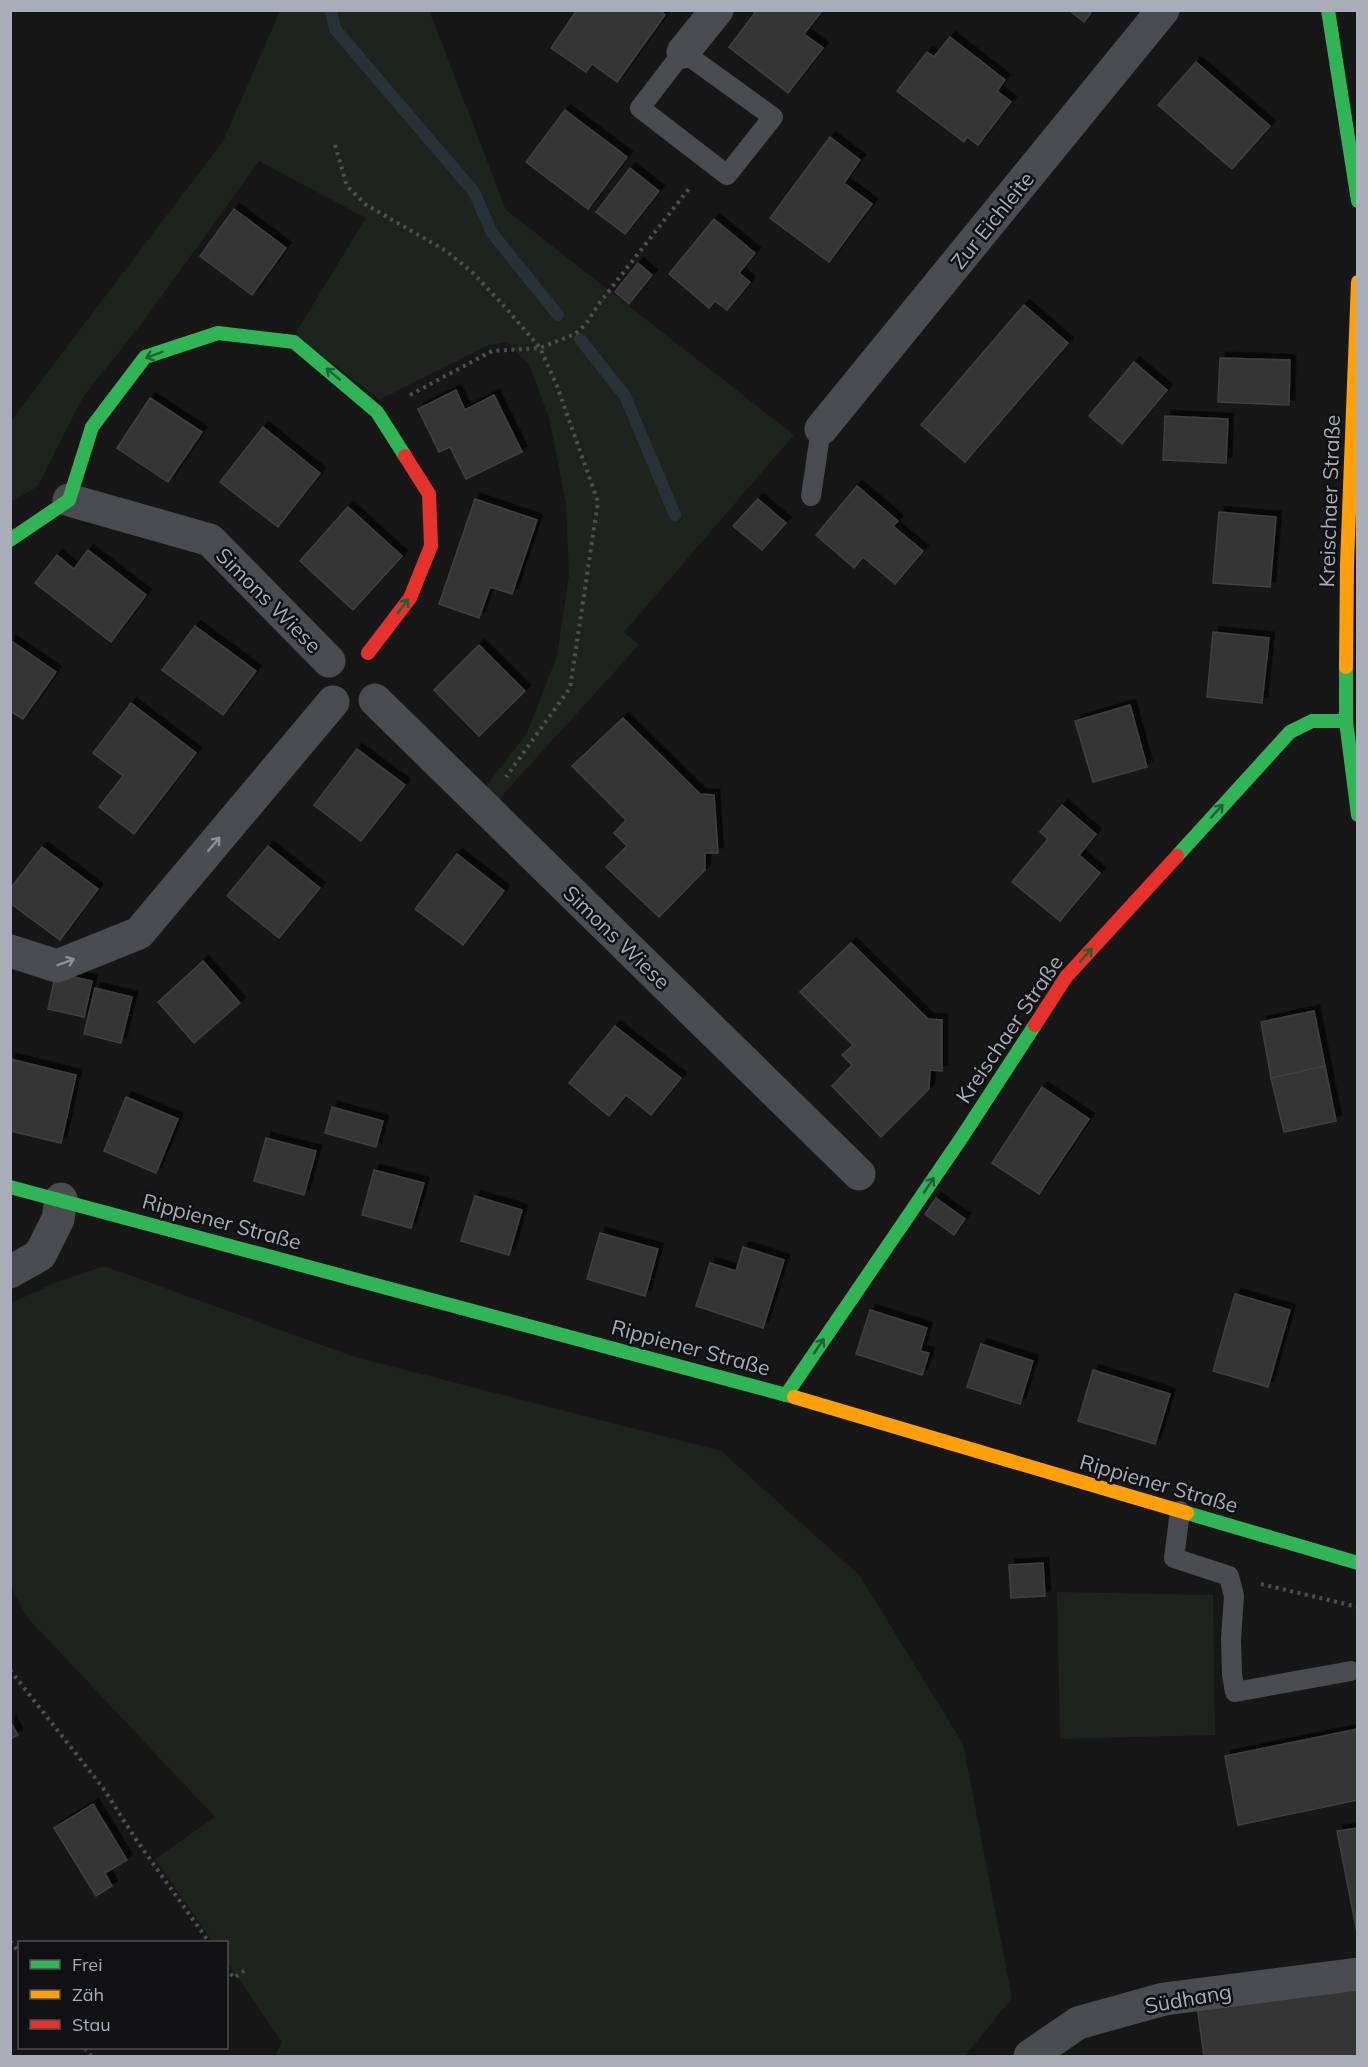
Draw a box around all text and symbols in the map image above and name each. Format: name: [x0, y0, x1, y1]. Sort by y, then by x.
street label: Zur Eichleite: [945, 166, 1039, 274]
one-way arrow: [145, 350, 163, 361]
one-way arrow: [325, 368, 341, 381]
street label: Kreischaer Straße: [1313, 414, 1345, 588]
street label: Simons Wiese: [211, 542, 327, 658]
one-way arrow: [397, 598, 410, 614]
one-way arrow: [1210, 804, 1224, 819]
one-way arrow: [207, 836, 220, 852]
street label: Simons Wiese: [558, 880, 676, 994]
one-way arrow: [1079, 948, 1093, 963]
street label: Kreischaer Straße: [950, 950, 1068, 1108]
one-way arrow: [56, 956, 75, 967]
one-way arrow: [923, 1178, 935, 1194]
street label: Rippiener Straße: [140, 1187, 304, 1255]
street label: Rippiener Straße: [609, 1313, 773, 1381]
one-way arrow: [813, 1339, 825, 1355]
street label: Rippiener Straße: [1077, 1448, 1241, 1518]
legend: [18, 1941, 228, 2049]
text: Frei: [72, 1953, 102, 1976]
street label: Südhang: [1143, 1978, 1233, 2018]
text: Zäh: [72, 1983, 104, 2006]
text: Stau: [72, 2013, 111, 2036]

